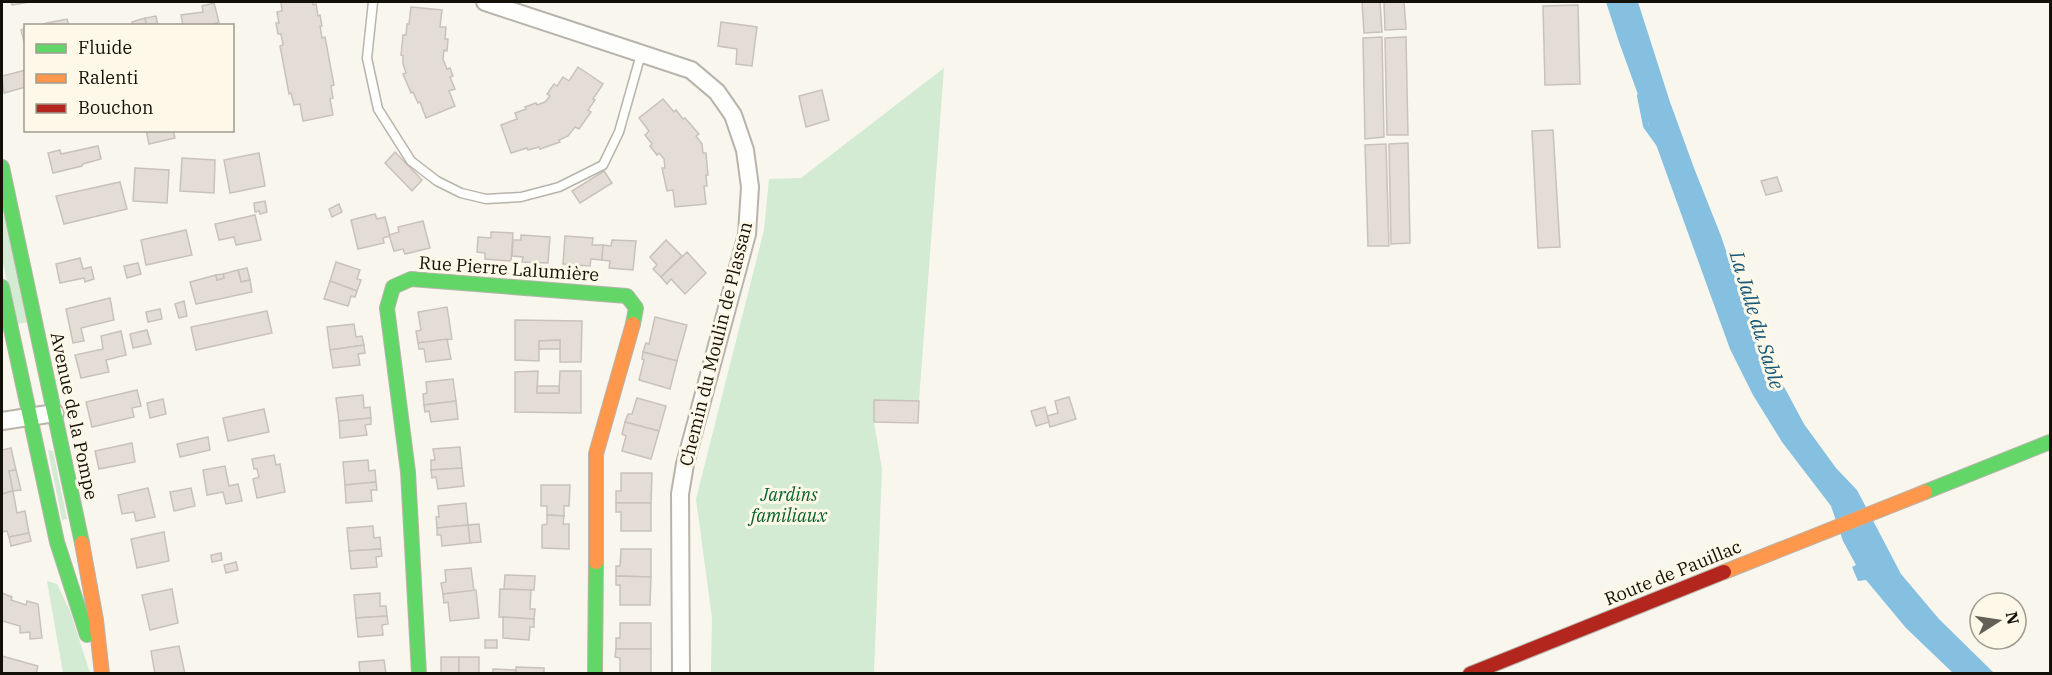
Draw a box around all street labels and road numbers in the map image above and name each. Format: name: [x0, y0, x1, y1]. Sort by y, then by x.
street label: Chemin du Moulin de Plassan: [674, 219, 757, 468]
street label: Rue Pierre Lalumière: [418, 251, 600, 286]
street label: Avenue de la Pompe: [45, 330, 103, 502]
street label: Route de Pauillac: [1601, 535, 1745, 610]

